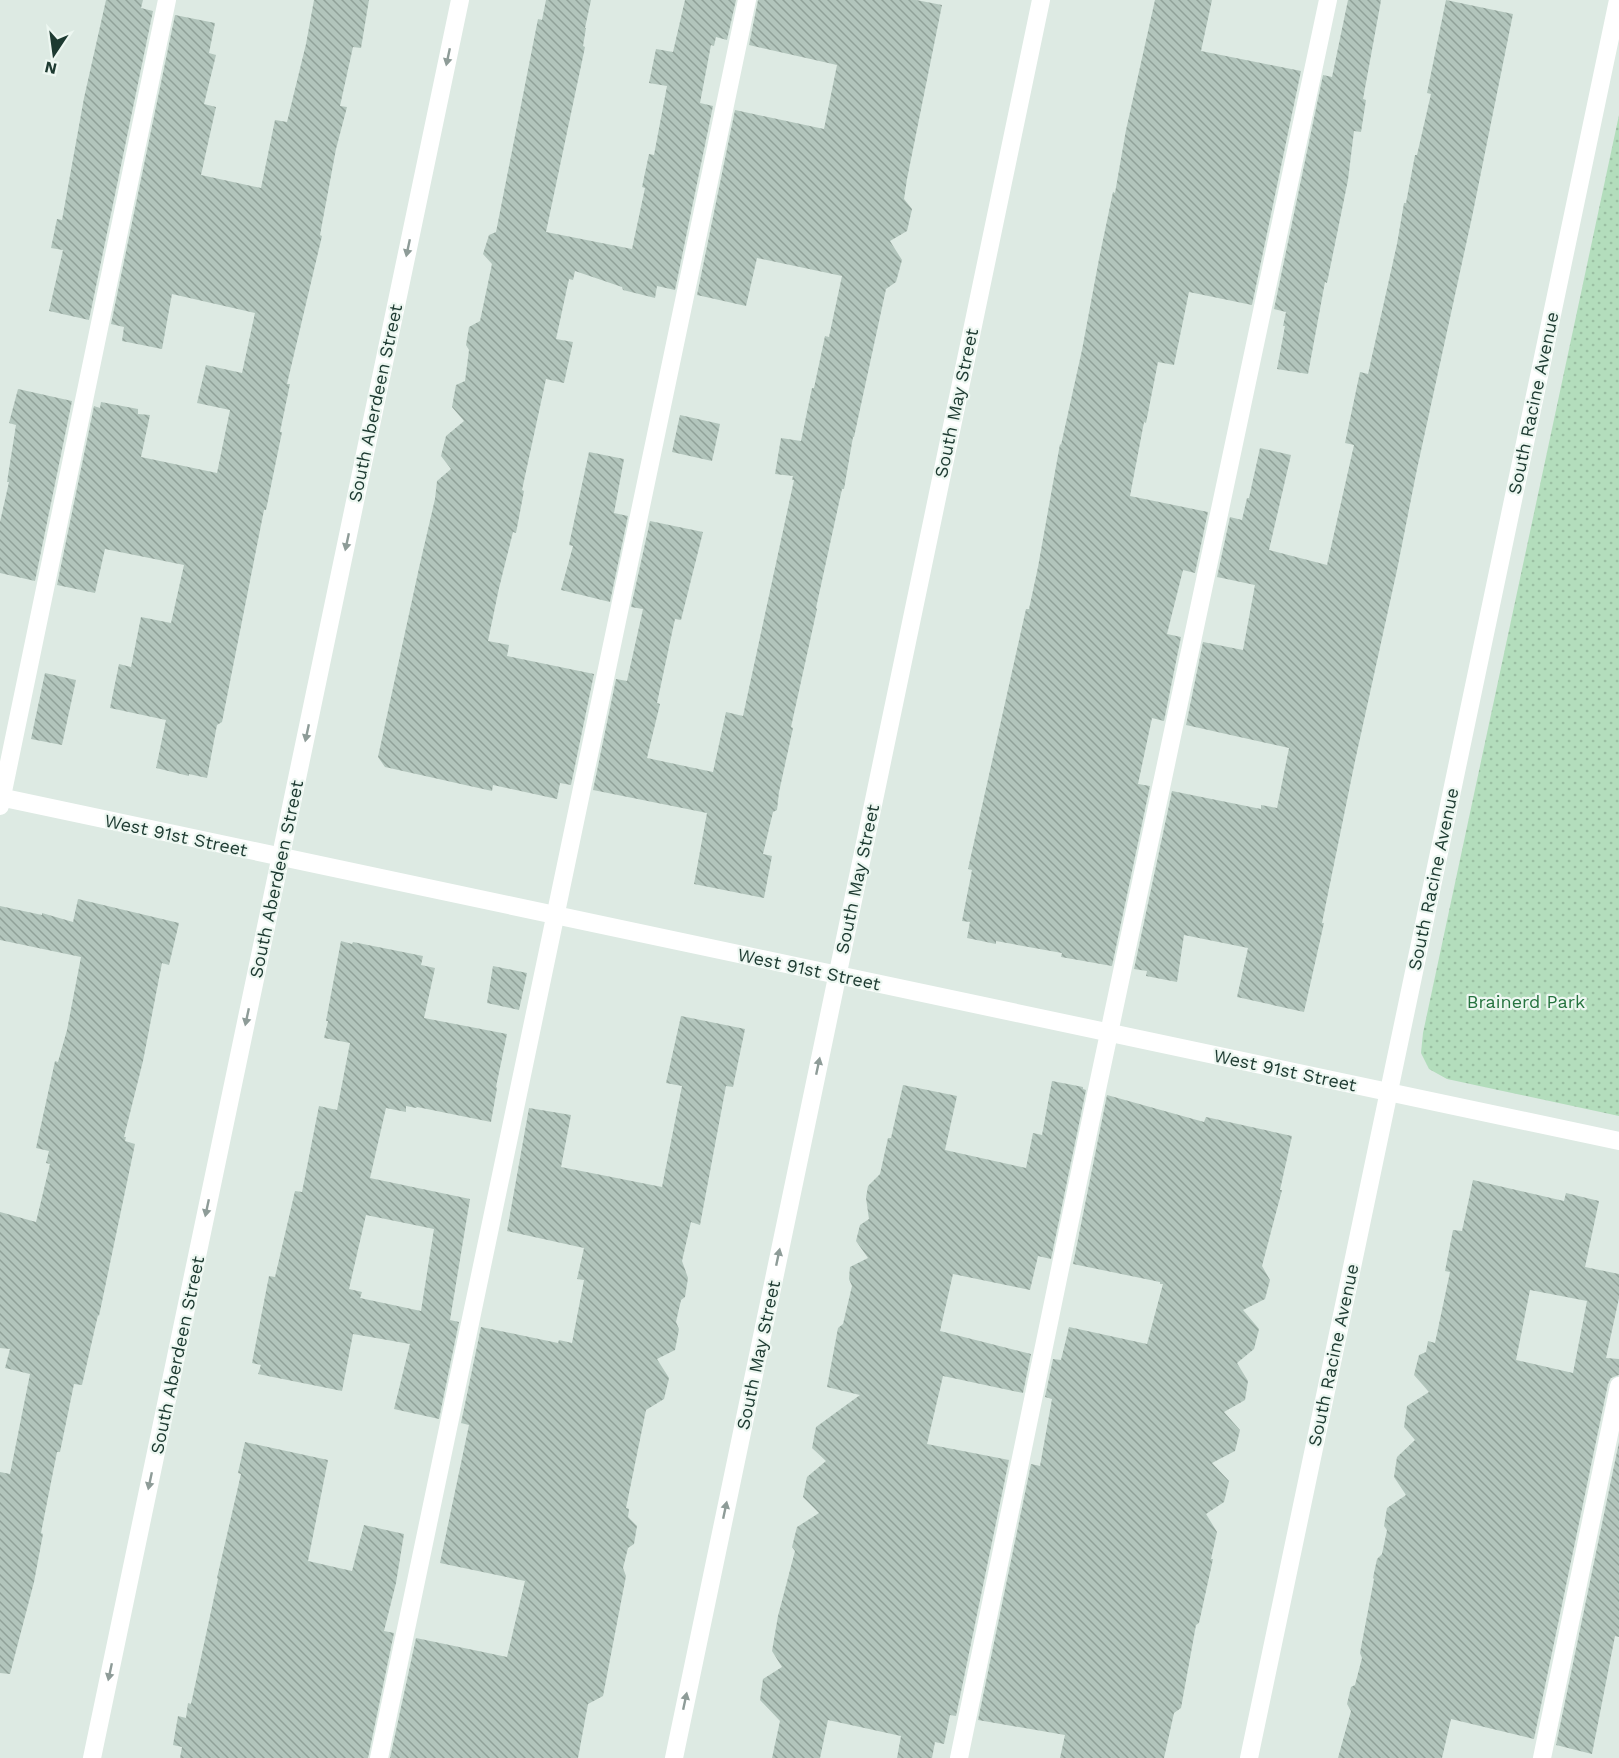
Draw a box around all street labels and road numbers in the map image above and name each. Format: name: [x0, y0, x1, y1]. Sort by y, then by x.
street label: South Aberdeen Street: [344, 302, 406, 504]
street label: South Racine Avenue: [1503, 310, 1563, 496]
street label: South May Street: [930, 326, 982, 480]
street label: South Aberdeen Street: [245, 778, 307, 980]
street label: South Racine Avenue: [1403, 786, 1463, 972]
street label: South May Street: [831, 802, 883, 956]
street label: West 91st Street: [103, 810, 250, 861]
street label: West 91st Street: [736, 944, 883, 995]
street label: West 91st Street: [1212, 1045, 1359, 1096]
street label: South Aberdeen Street: [146, 1254, 208, 1456]
street label: South Racine Avenue: [1303, 1262, 1363, 1448]
street label: South May Street: [732, 1278, 784, 1432]

